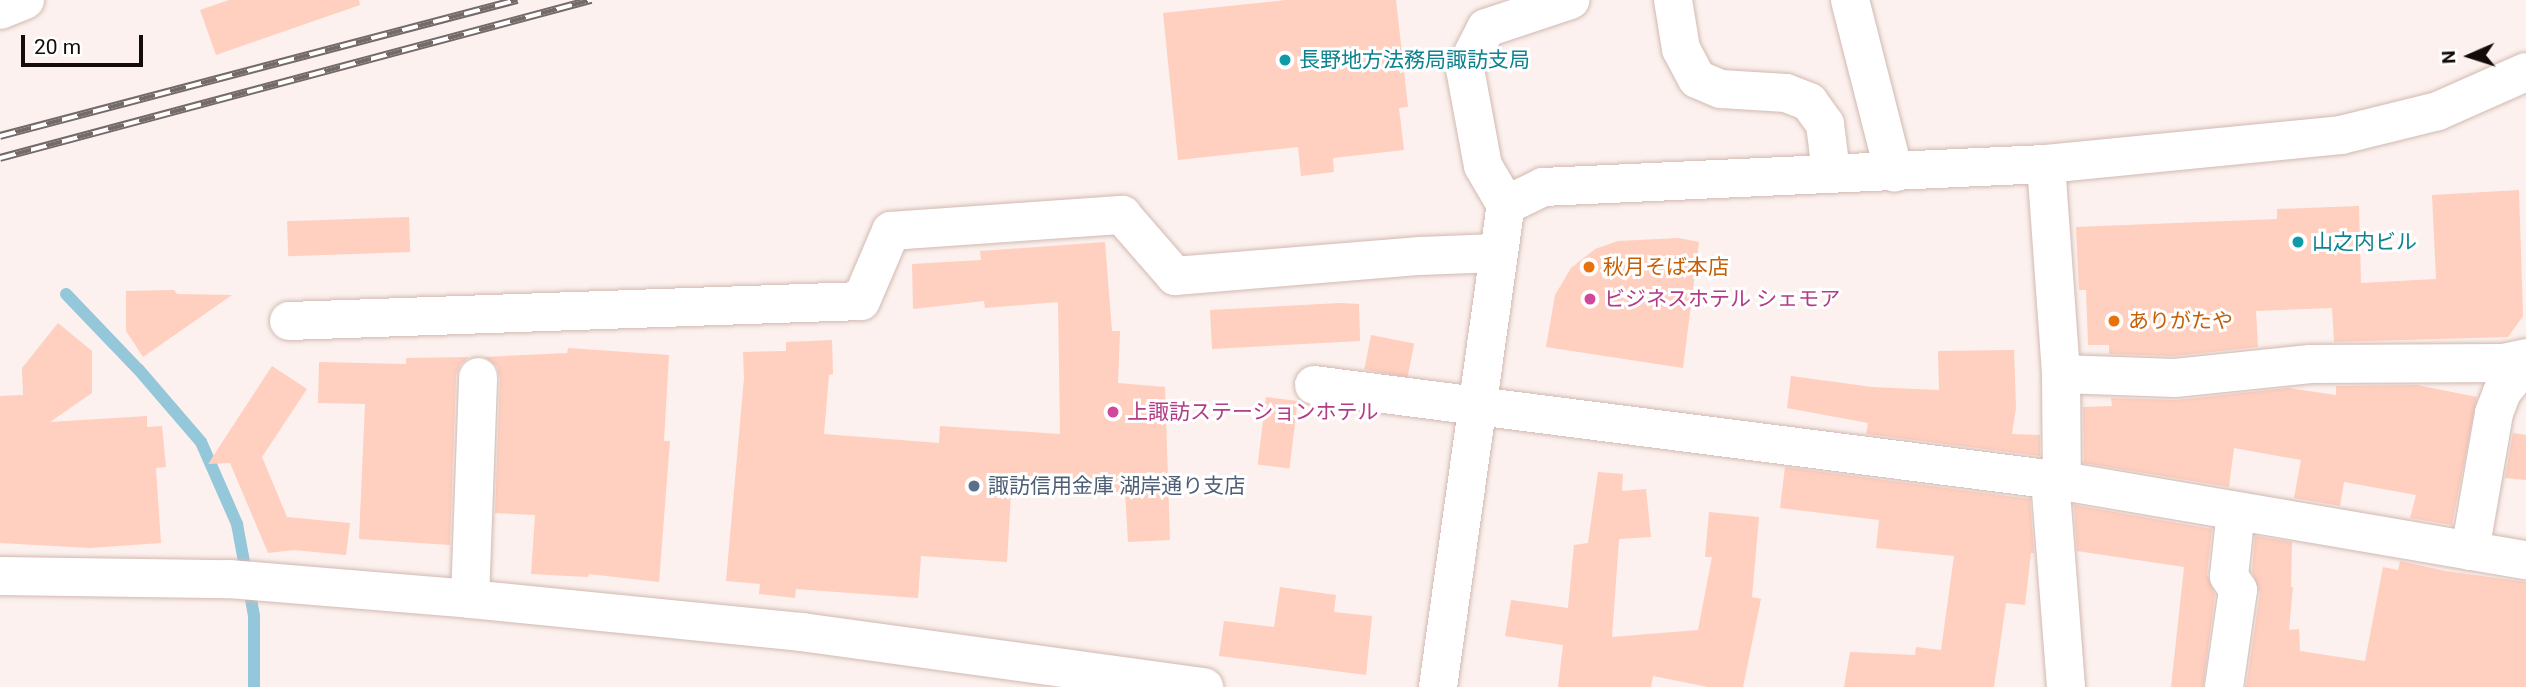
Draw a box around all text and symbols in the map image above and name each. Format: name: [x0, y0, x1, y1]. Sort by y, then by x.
scale bar: [24, 21, 147, 65]
north arrow: [2435, 21, 2505, 91]
text: 20 m: [34, 35, 81, 59]
place label: 長野地方法務局諏訪支局: [1299, 47, 1530, 73]
text: N: [2437, 50, 2460, 64]
marker: 長野地方法務局諏訪支局: [1277, 52, 1293, 68]
place label: 山之内ビル: [2312, 229, 2417, 255]
marker: 山之内ビル: [2290, 234, 2306, 250]
place label: 秋月そば本店: [1603, 254, 1729, 280]
marker: 秋月そば本店: [1581, 259, 1597, 275]
place label: ビジネスホテル シェモア: [1604, 286, 1840, 312]
marker: ビジネスホテル シェモア: [1582, 291, 1598, 307]
place label: ありがたや: [2128, 308, 2233, 334]
marker: ありがたや: [2106, 313, 2122, 329]
place label: 上諏訪ステーションホテル: [1127, 399, 1379, 425]
marker: 上諏訪ステーションホテル: [1105, 404, 1121, 420]
place label: 諏訪信用金庫 湖岸通り支店: [988, 473, 1245, 499]
marker: 諏訪信用金庫 湖岸通り支店: [966, 478, 982, 494]

